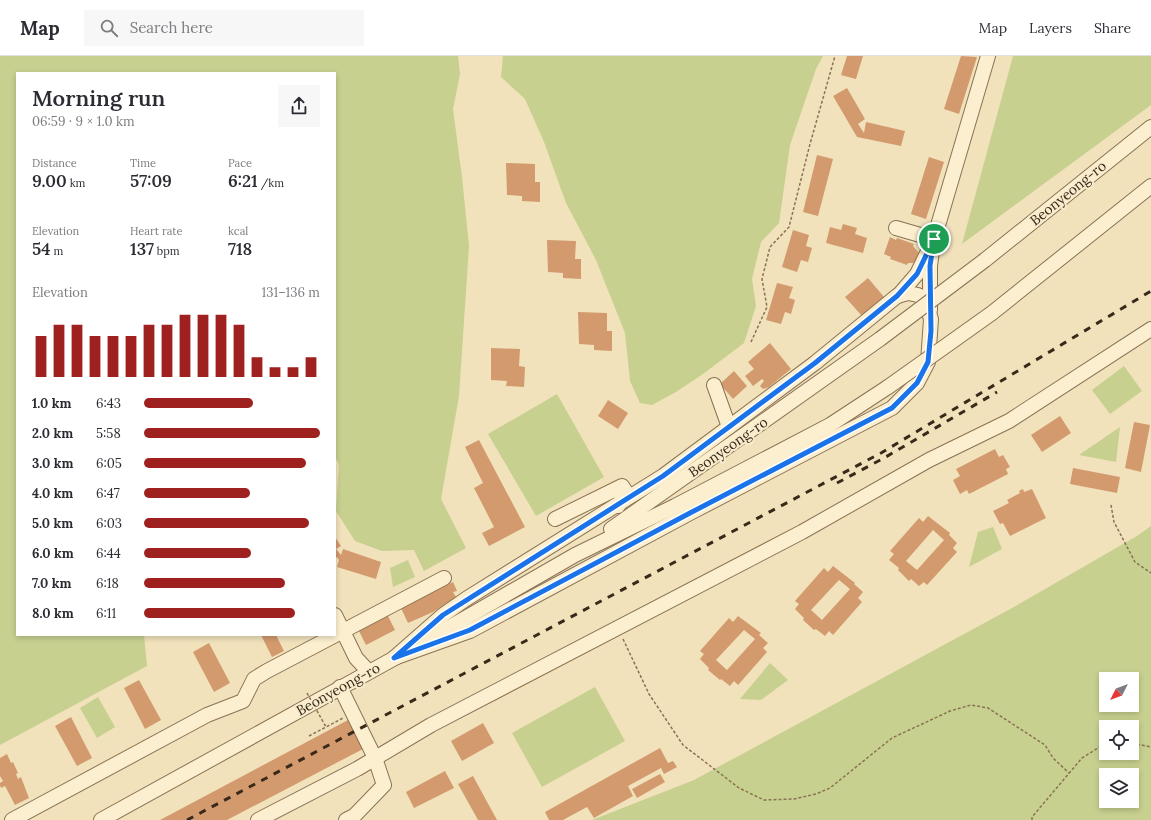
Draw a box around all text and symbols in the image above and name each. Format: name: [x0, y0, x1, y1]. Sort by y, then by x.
search box: [84, 10, 364, 46]
text: Map: [20, 16, 60, 40]
icon: search: [98, 17, 120, 39]
text: Search here: [130, 18, 213, 37]
text: Map: [979, 19, 1007, 37]
text: Layers: [1029, 19, 1072, 37]
text: Share: [1094, 19, 1131, 37]
text: Morning run: [32, 84, 165, 112]
button: share: [278, 85, 320, 127]
text: 06:59 · 9 × 1.0 km: [32, 113, 135, 130]
text: Distance: [32, 156, 77, 170]
text: Time: [130, 156, 156, 170]
text: Pace: [228, 156, 252, 170]
street label: Beonyeong-ro: [1026, 157, 1110, 229]
text: 9.00: [32, 170, 67, 192]
text: 57:09: [130, 170, 172, 192]
text: 6:21: [228, 170, 258, 192]
text: km: [67, 176, 85, 190]
text: /km: [258, 176, 284, 190]
pin: [917, 222, 951, 256]
text: Elevation: [32, 224, 79, 238]
text: Heart rate: [130, 224, 182, 238]
text: kcal: [228, 224, 248, 238]
icon: arrive: [923, 228, 945, 250]
text: 54: [32, 238, 51, 260]
text: 137: [130, 238, 154, 260]
text: 718: [228, 238, 252, 260]
text: m: [51, 244, 63, 258]
text: bpm: [154, 244, 180, 258]
text: Elevation: [32, 284, 88, 301]
text: 131–136 m: [262, 284, 320, 301]
text: 1.0 km: [32, 395, 71, 412]
text: 6:43: [96, 395, 121, 412]
street label: Beonyeong-ro: [685, 413, 771, 481]
text: 2.0 km: [32, 425, 73, 442]
text: 5:58: [96, 425, 121, 442]
text: 3.0 km: [32, 455, 73, 472]
text: 6:05: [96, 455, 122, 472]
text: 4.0 km: [32, 485, 73, 502]
text: 6:47: [96, 485, 120, 502]
text: 5.0 km: [32, 515, 73, 532]
text: 6:03: [96, 515, 122, 532]
text: 6.0 km: [32, 545, 74, 562]
text: 6:44: [96, 545, 121, 562]
text: 7.0 km: [32, 575, 71, 592]
text: 6:18: [96, 575, 119, 592]
text: 8.0 km: [32, 605, 74, 622]
text: 6:11: [96, 605, 116, 622]
street label: Beonyeong-ro: [293, 659, 383, 719]
north arrow: [1099, 672, 1139, 712]
map controls: [1099, 672, 1139, 808]
button: locate: [1099, 720, 1139, 760]
button: layers: [1099, 768, 1139, 808]

